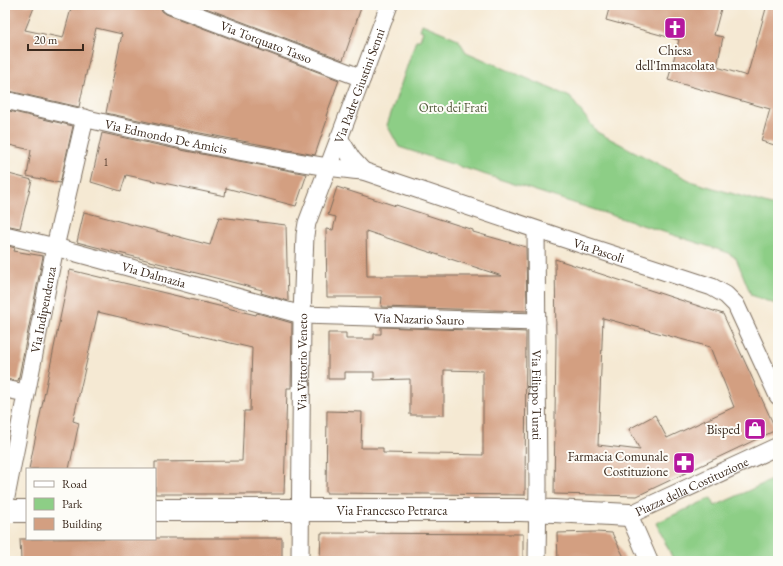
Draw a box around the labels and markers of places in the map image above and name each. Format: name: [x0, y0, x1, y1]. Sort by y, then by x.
church icon: Chiesa dell'Immacolata: [662, 15, 688, 41]
place label: Chiesa dell'Immacolata: [635, 42, 715, 74]
shop icon: Bisped: [742, 416, 768, 442]
place label: Bisped: [707, 421, 740, 438]
place label: Farmacia Comunale Costituzione: [568, 448, 668, 480]
pharmacy icon: Farmacia Comunale Costituzione: [671, 450, 697, 476]

